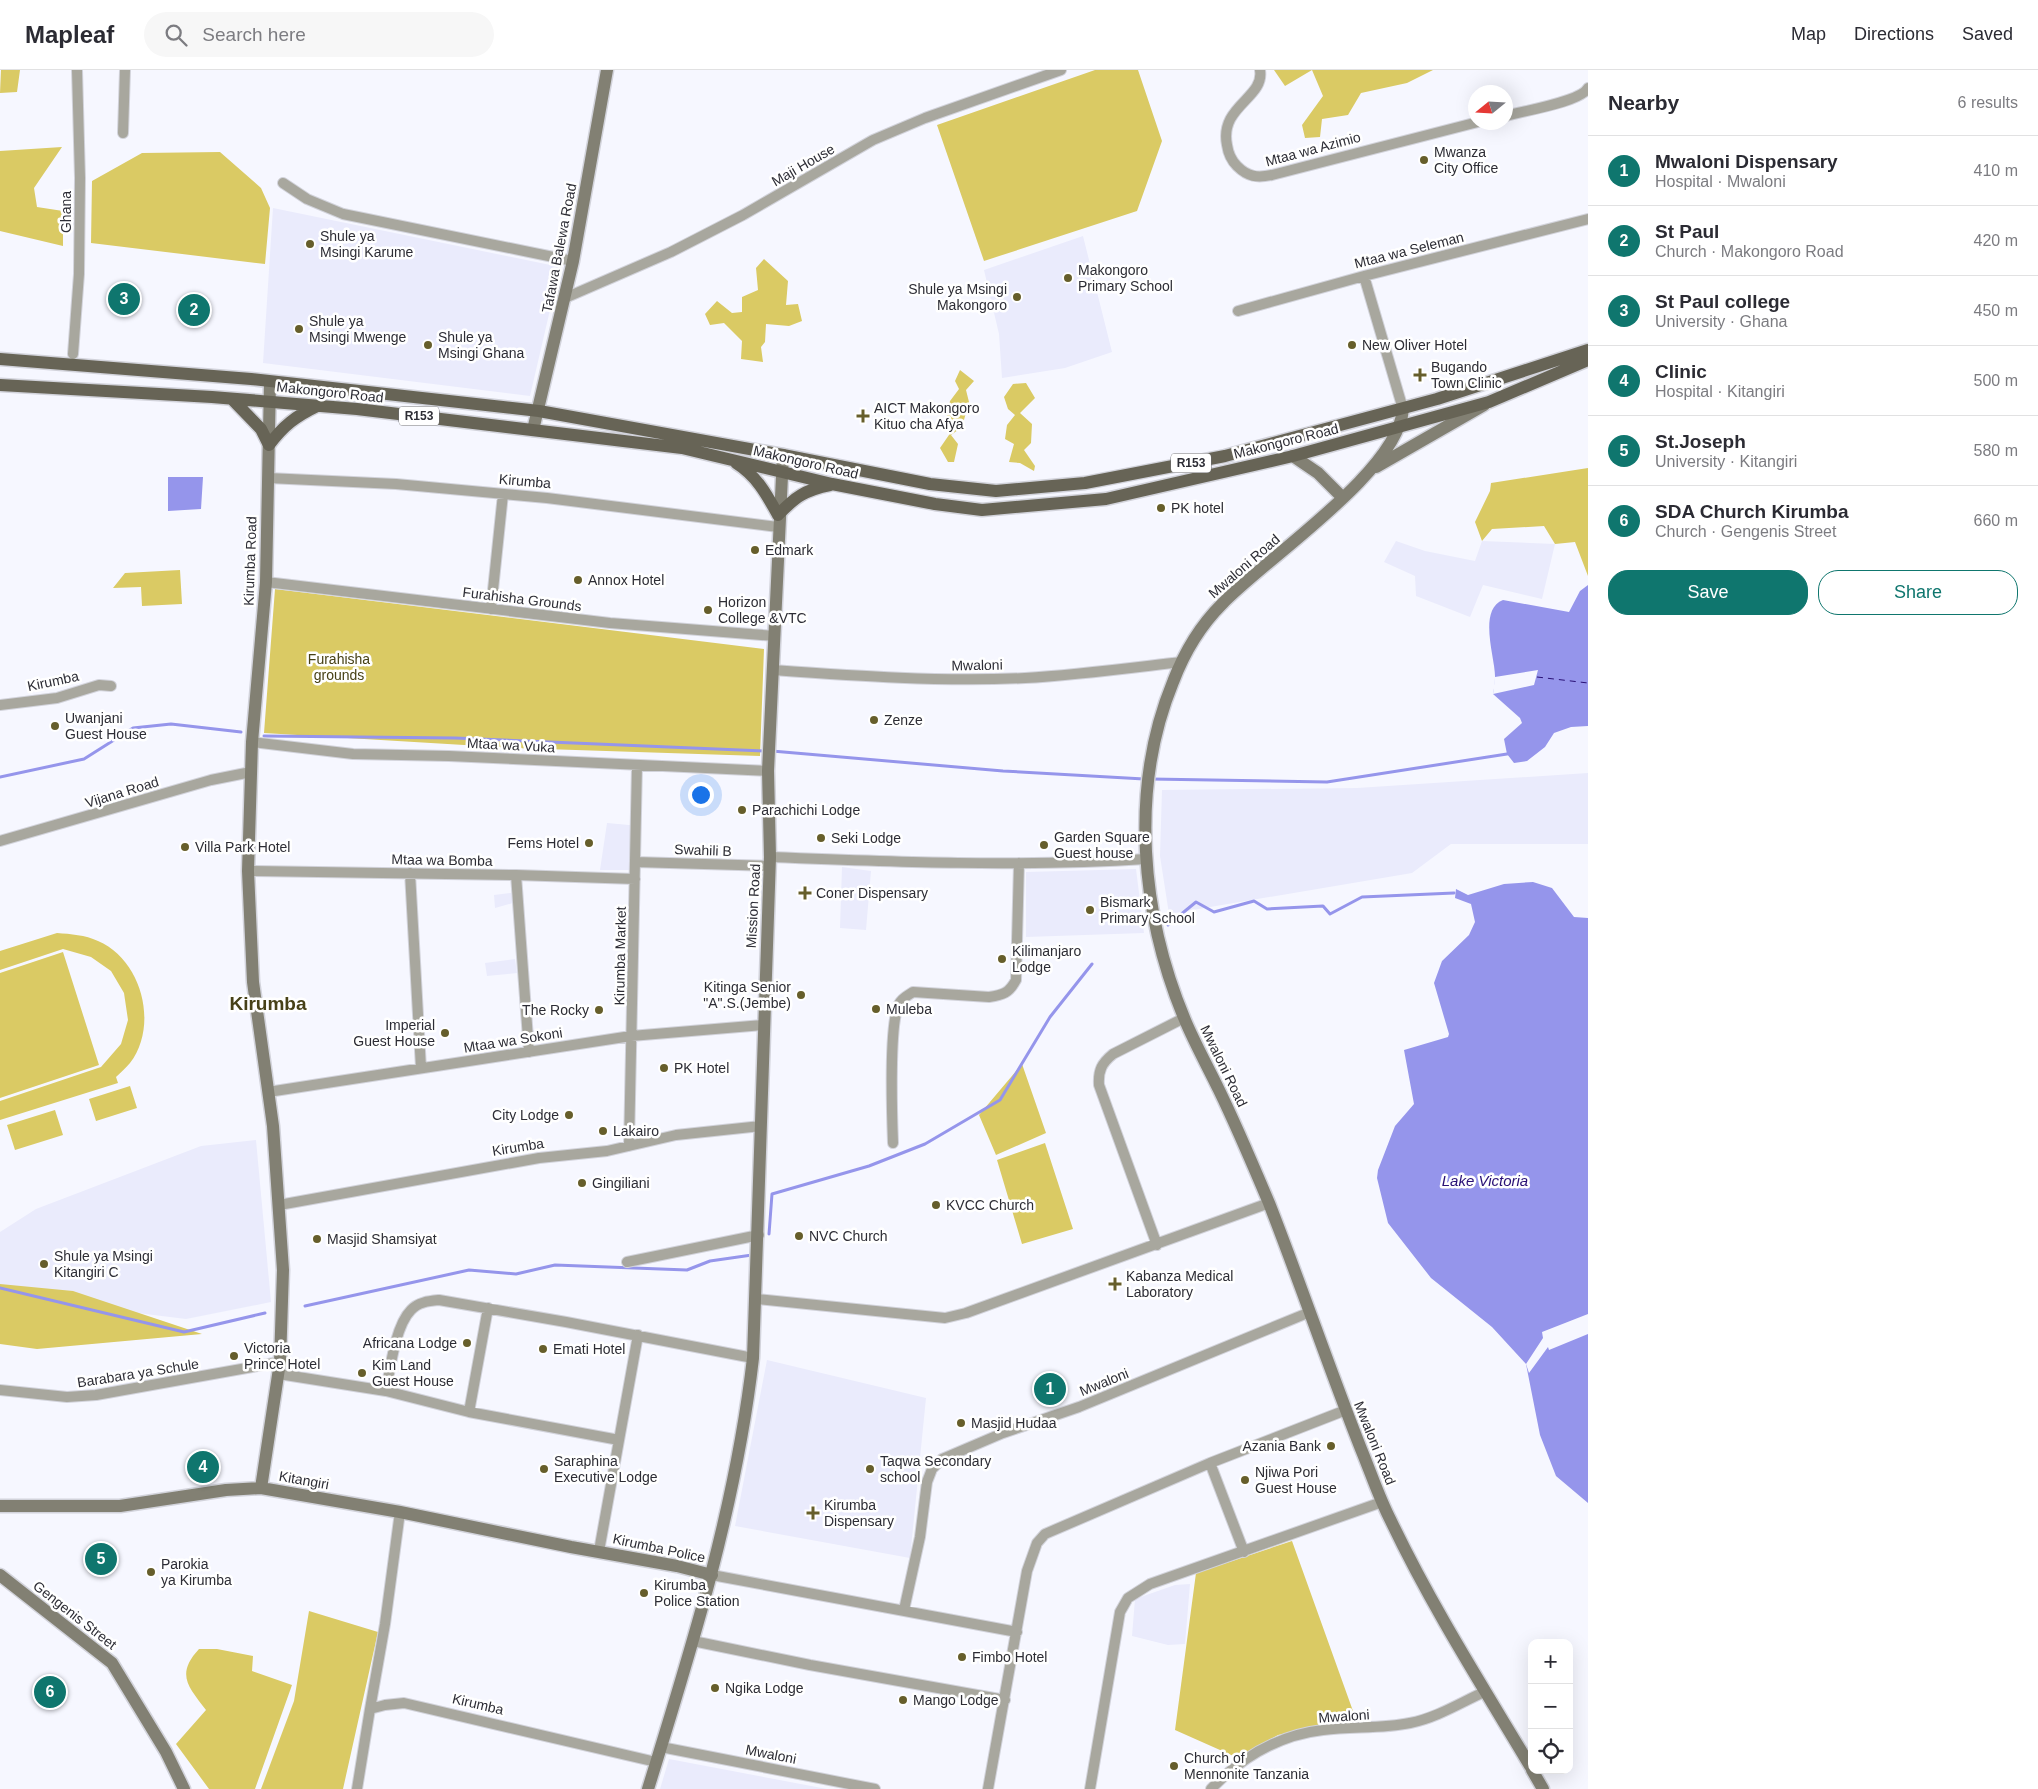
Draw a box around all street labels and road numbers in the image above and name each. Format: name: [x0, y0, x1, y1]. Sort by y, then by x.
street label: Mtaa wa Azimio: [1264, 129, 1363, 169]
street label: Maji House: [769, 140, 838, 189]
street label: Tafawa Balewa Road: [539, 182, 579, 314]
street label: Ghana: [58, 191, 74, 233]
street label: Mtaa wa Seleman: [1353, 229, 1465, 271]
street label: Makongoro Road: [276, 378, 384, 406]
road number: R153: [399, 406, 439, 426]
street label: Makongoro Road: [1232, 420, 1340, 462]
street label: Makongoro Road: [752, 442, 860, 482]
road number: R153: [1171, 453, 1211, 472]
street label: Kirumba: [498, 471, 552, 491]
street label: Kirumba Road: [240, 516, 260, 606]
street label: Mwaloni Road: [1205, 531, 1283, 601]
street label: Furahisha Grounds: [462, 584, 582, 614]
street label: Mwaloni: [951, 657, 1003, 673]
street label: Kirumba: [26, 668, 80, 694]
street label: Mtaa wa Vuka: [467, 735, 556, 755]
street label: Vijana Road: [83, 773, 161, 811]
street label: Swahili B: [674, 841, 732, 859]
street label: Mtaa wa Bomba: [391, 851, 493, 869]
street label: Mission Road: [743, 863, 763, 949]
street label: Kirumba Market: [611, 906, 629, 1006]
street label: Mwaloni Road: [1197, 1023, 1251, 1109]
street label: Mtaa wa Sokoni: [463, 1024, 563, 1056]
street label: Kirumba: [491, 1135, 545, 1159]
street label: Barabara ya Schule: [76, 1355, 200, 1391]
street label: Mwaloni: [1077, 1365, 1131, 1399]
street label: Mwaloni Road: [1351, 1399, 1399, 1487]
street label: Kitangiri: [278, 1468, 330, 1492]
street label: Kirumba Police: [611, 1530, 707, 1566]
street label: Gengenis Street: [30, 1578, 120, 1653]
street label: Kirumba: [451, 1690, 505, 1718]
street label: Mwaloni: [1318, 1706, 1370, 1726]
street label: Mwaloni: [744, 1741, 798, 1767]

